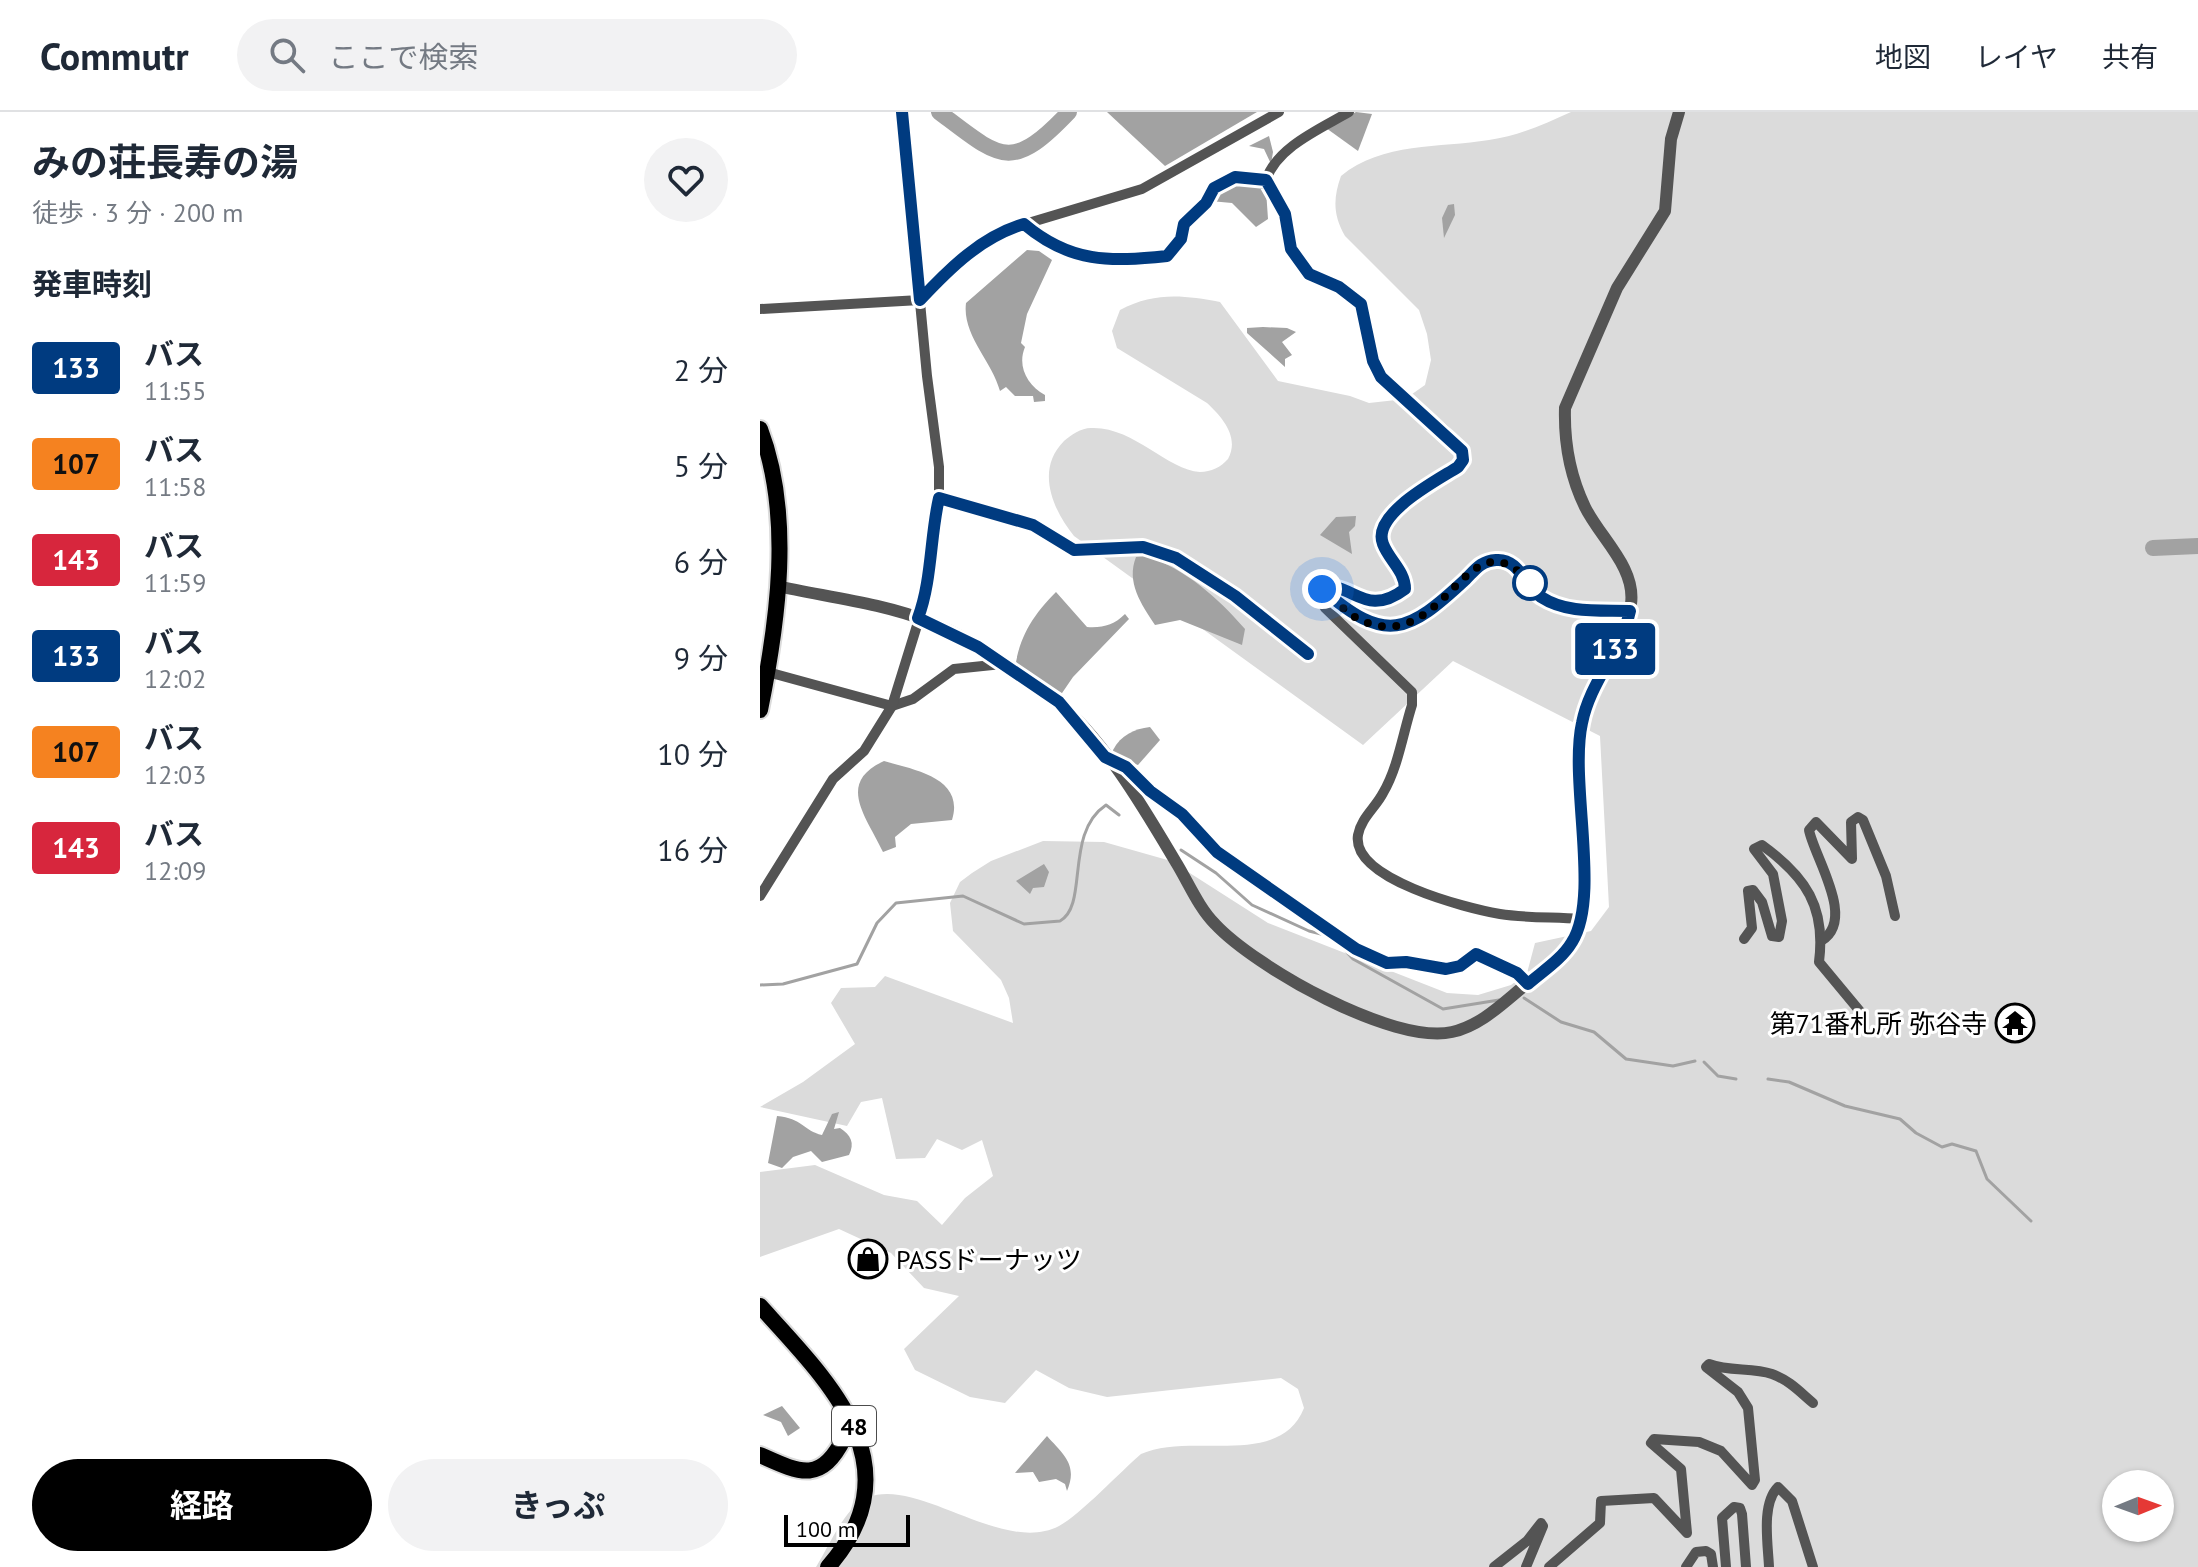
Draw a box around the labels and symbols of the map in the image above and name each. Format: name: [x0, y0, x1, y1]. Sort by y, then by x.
unlabelled marker: [1513, 566, 1547, 600]
your location: [1302, 569, 1342, 609]
line badge: 133: [1569, 623, 1661, 675]
temple icon: 第71番札所 弥谷寺: [1994, 1002, 2036, 1044]
place label: 第71番札所 弥谷寺: [1770, 1007, 1987, 1040]
shop icon: PASSドーナッツ: [847, 1238, 889, 1280]
place label: PASSドーナッツ: [896, 1243, 1082, 1276]
road number: 48: [832, 1406, 876, 1446]
north arrow: [2102, 1470, 2174, 1542]
scale bar: [784, 1511, 910, 1547]

